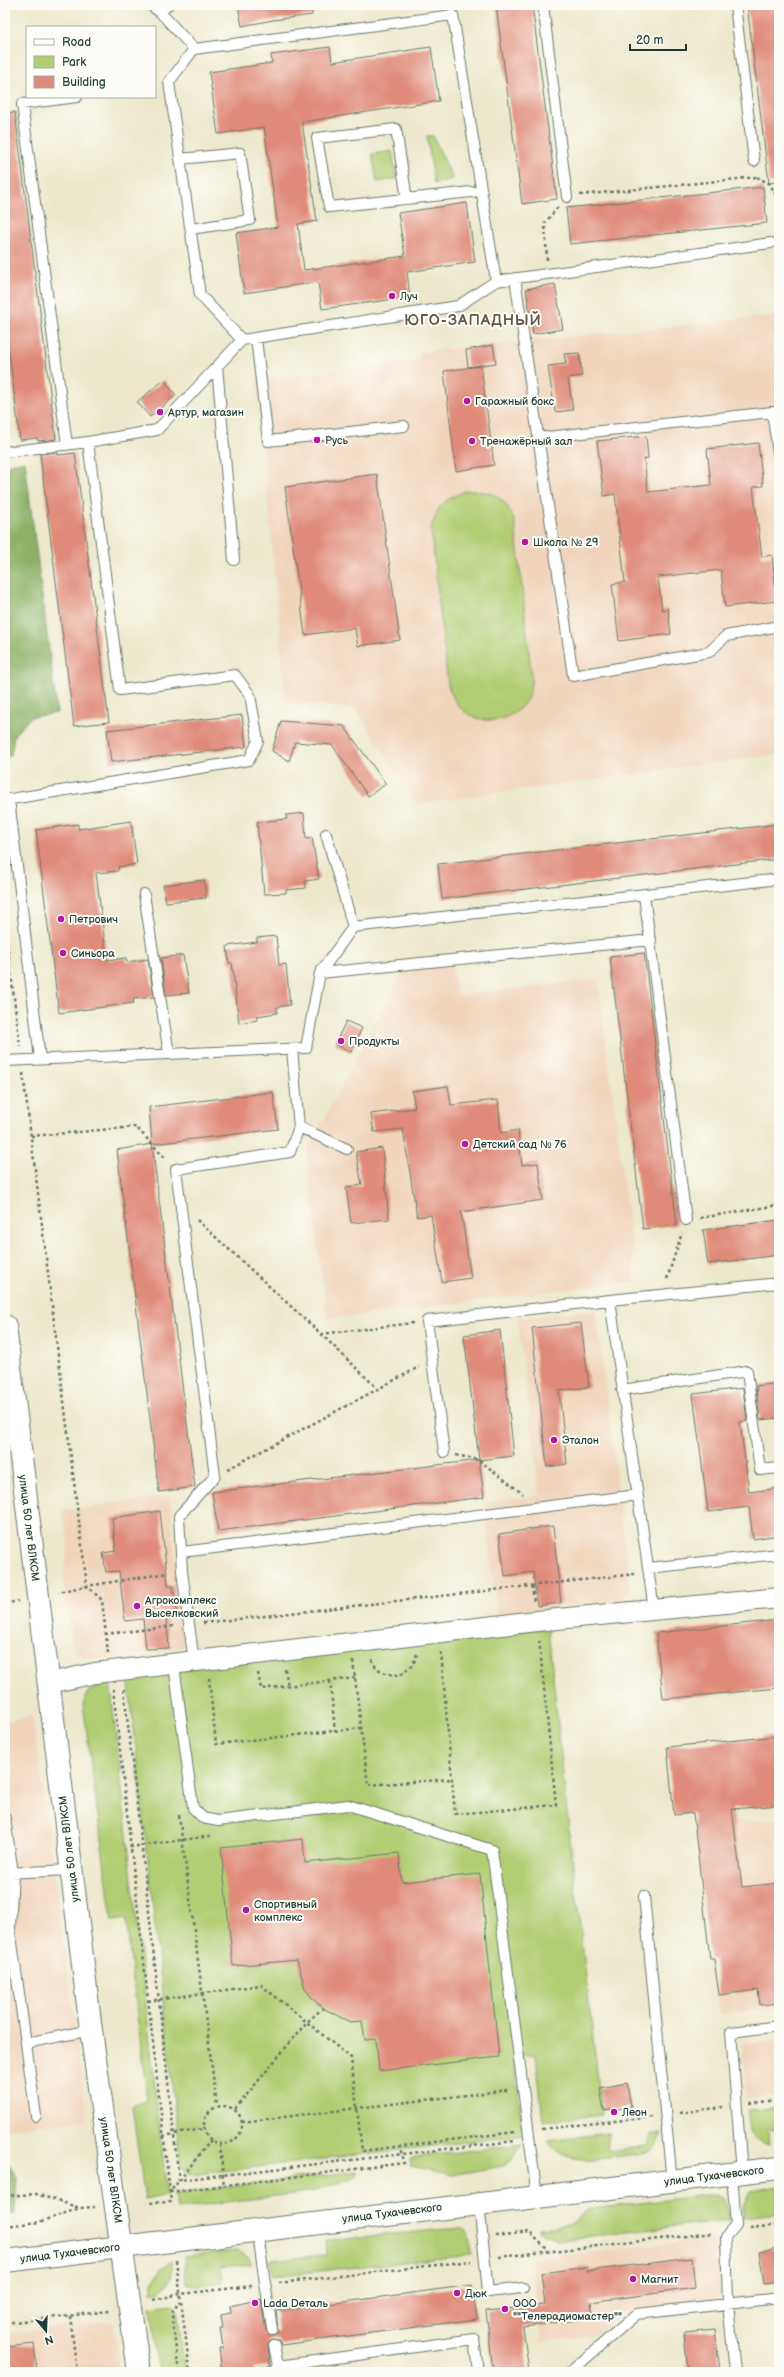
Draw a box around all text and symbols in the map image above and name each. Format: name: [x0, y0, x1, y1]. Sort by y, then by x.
legend: [26, 26, 156, 98]
scale bar: [630, 26, 686, 52]
text: 20 m: [636, 33, 663, 48]
text: Road: [62, 35, 91, 50]
text: Park: [62, 55, 86, 70]
text: Building: [62, 75, 106, 90]
place label: Луч: [399, 290, 418, 303]
marker: Луч: [387, 291, 397, 301]
district label: ЮГО-ЗАПАДНЫЙ: [404, 310, 542, 330]
place label: Гаражный бокс: [475, 395, 555, 408]
marker: Гаражный бокс: [462, 396, 472, 406]
place label: Артур, магазин: [167, 406, 244, 419]
marker: Артур, магазин: [155, 407, 165, 417]
place label: Русь: [325, 434, 348, 447]
marker: Русь: [312, 435, 322, 445]
place label: Тренажёрный зал: [480, 435, 573, 448]
marker: Тренажёрный зал: [467, 436, 477, 446]
place label: Школа № 29: [533, 536, 598, 549]
marker: Школа № 29: [520, 537, 530, 547]
place label: Петрович: [69, 913, 118, 926]
marker: Петрович: [56, 914, 66, 924]
place label: Синьора: [71, 947, 115, 960]
marker: Синьора: [58, 948, 68, 958]
place label: Продукты: [349, 1035, 400, 1048]
marker: Продукты: [336, 1036, 346, 1046]
place label: Детский сад № 76: [473, 1138, 567, 1151]
marker: Детский сад № 76: [460, 1139, 470, 1149]
place label: Эталон: [562, 1434, 599, 1447]
marker: Эталон: [549, 1435, 559, 1445]
street label: улица 50 лет ВЛКСМ: [16, 1474, 42, 1582]
place label: Агрокомплекс Выселковский: [144, 1594, 219, 1620]
marker: Агрокомплекс Выселковский: [132, 1601, 142, 1611]
street label: улица 50 лет ВЛКСМ: [56, 1795, 82, 1903]
place label: Спортивный комплекс: [254, 1898, 317, 1924]
marker: Спортивный комплекс: [241, 1905, 251, 1915]
place label: Леон: [621, 2106, 647, 2119]
marker: Леон: [609, 2107, 619, 2117]
street label: улица 50 лет ВЛКСМ: [97, 2116, 125, 2224]
street label: улица Тухачевского: [663, 2163, 765, 2189]
street label: улица Тухачевского: [341, 2200, 443, 2226]
street label: улица Тухачевского: [19, 2240, 121, 2266]
place label: Магнит: [641, 2273, 678, 2286]
marker: Магнит: [628, 2274, 638, 2284]
place label: Дюк: [465, 2287, 487, 2300]
marker: Дюк: [452, 2288, 462, 2298]
place label: Lada Dеталь: [263, 2297, 329, 2310]
place label: ООО ""Телерадиомастер"": [513, 2297, 622, 2323]
marker: Lada Dеталь: [250, 2298, 260, 2308]
marker: ООО ""Телерадиомастер"": [500, 2304, 510, 2314]
north arrow: [26, 2311, 66, 2351]
text: N: [43, 2332, 55, 2347]

